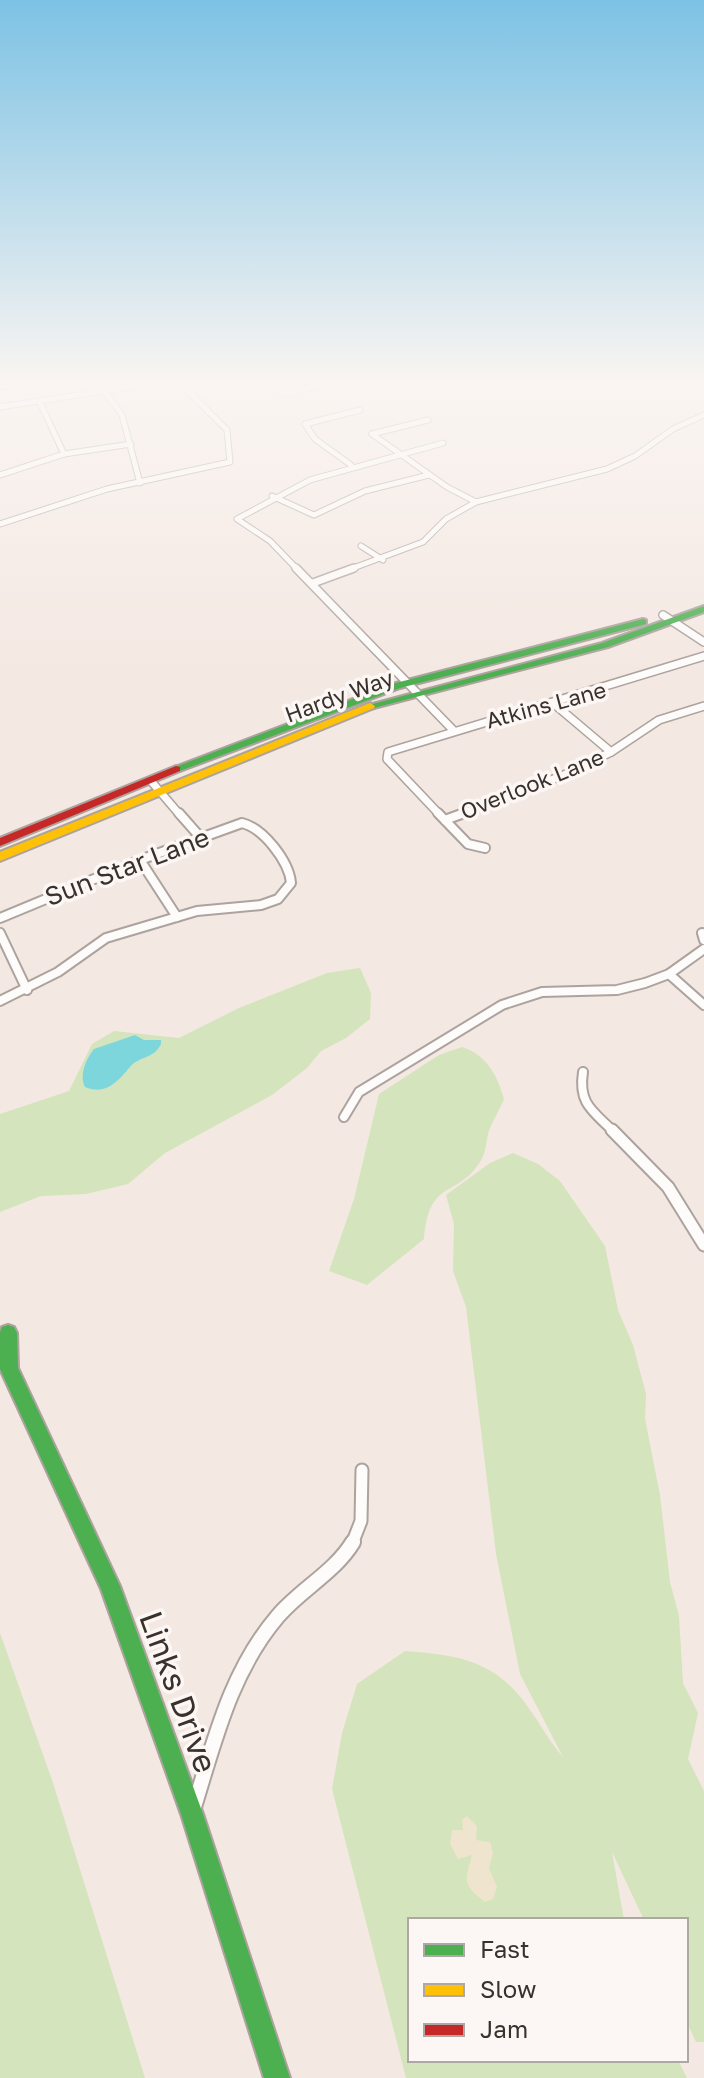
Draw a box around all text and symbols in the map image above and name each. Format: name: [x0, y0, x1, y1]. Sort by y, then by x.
street label: Hardy Way: [281, 663, 397, 728]
street label: Atkins Lane: [483, 676, 609, 733]
street label: Overlook Lane: [456, 743, 607, 825]
street label: Sun Star Lane: [40, 821, 213, 912]
street label: Links Drive: [132, 1606, 226, 1777]
legend: [408, 1918, 688, 2062]
text: Fast: [480, 1934, 530, 1963]
text: Slow: [480, 1974, 536, 2003]
text: Jam: [480, 2014, 528, 2043]

